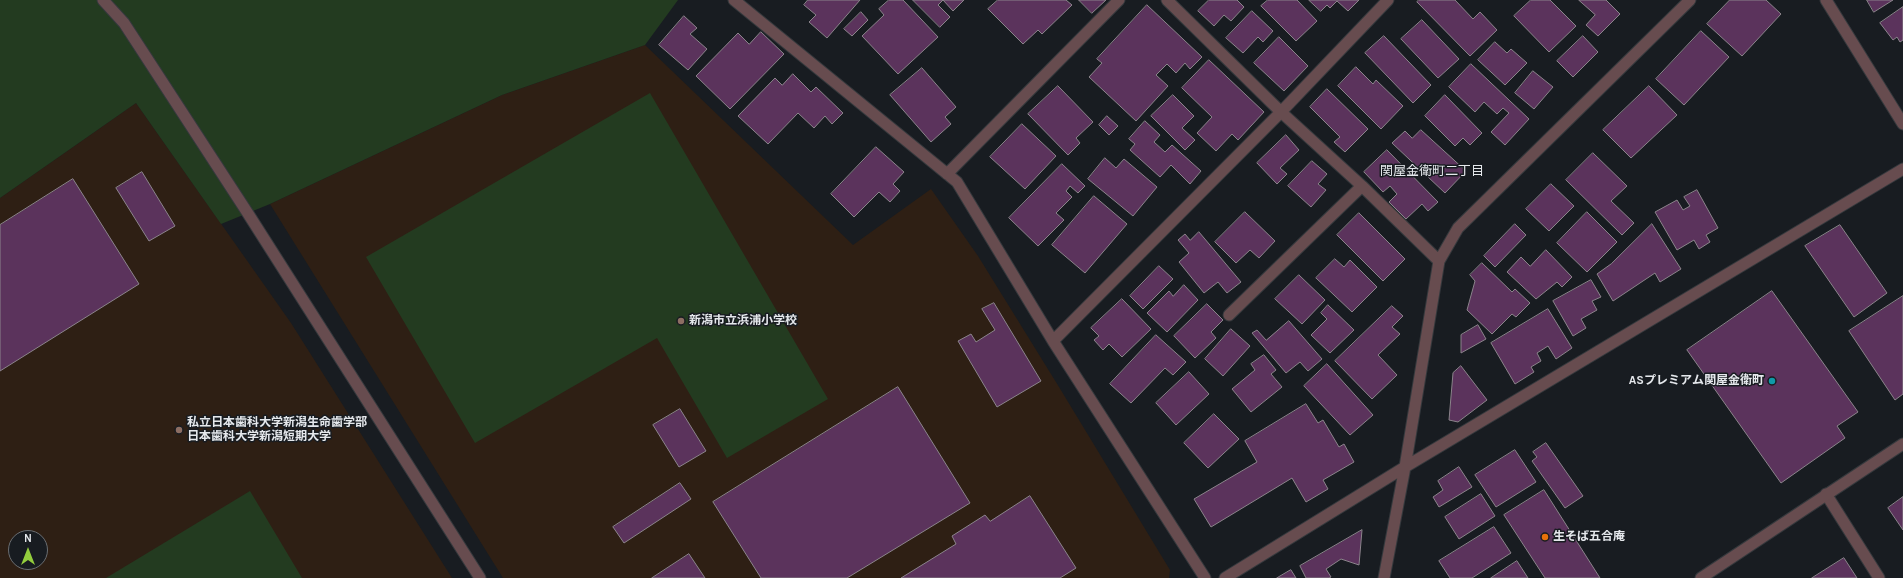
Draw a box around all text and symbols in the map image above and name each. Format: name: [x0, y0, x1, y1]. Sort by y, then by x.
district label: 関屋金衛町二丁目: [1380, 163, 1484, 179]
place label: 新潟市立浜浦小学校: [689, 314, 797, 328]
marker: 新潟市立浜浦小学校: [676, 316, 686, 326]
place label: ASプレミアム関屋金衛町: [1629, 374, 1764, 388]
marker: ASプレミアム関屋金衛町: [1767, 376, 1777, 386]
place label: 私立日本歯科大学新潟生命歯学部 日本歯科大学新潟短期大学: [187, 416, 367, 444]
marker: 私立日本歯科大学新潟生命歯学部 日本歯科大学新潟短期大学: [174, 425, 184, 435]
north arrow: [8, 530, 48, 570]
place label: 生そば五合庵: [1553, 530, 1625, 544]
text: N: [24, 532, 32, 545]
marker: 生そば五合庵: [1540, 532, 1550, 542]

